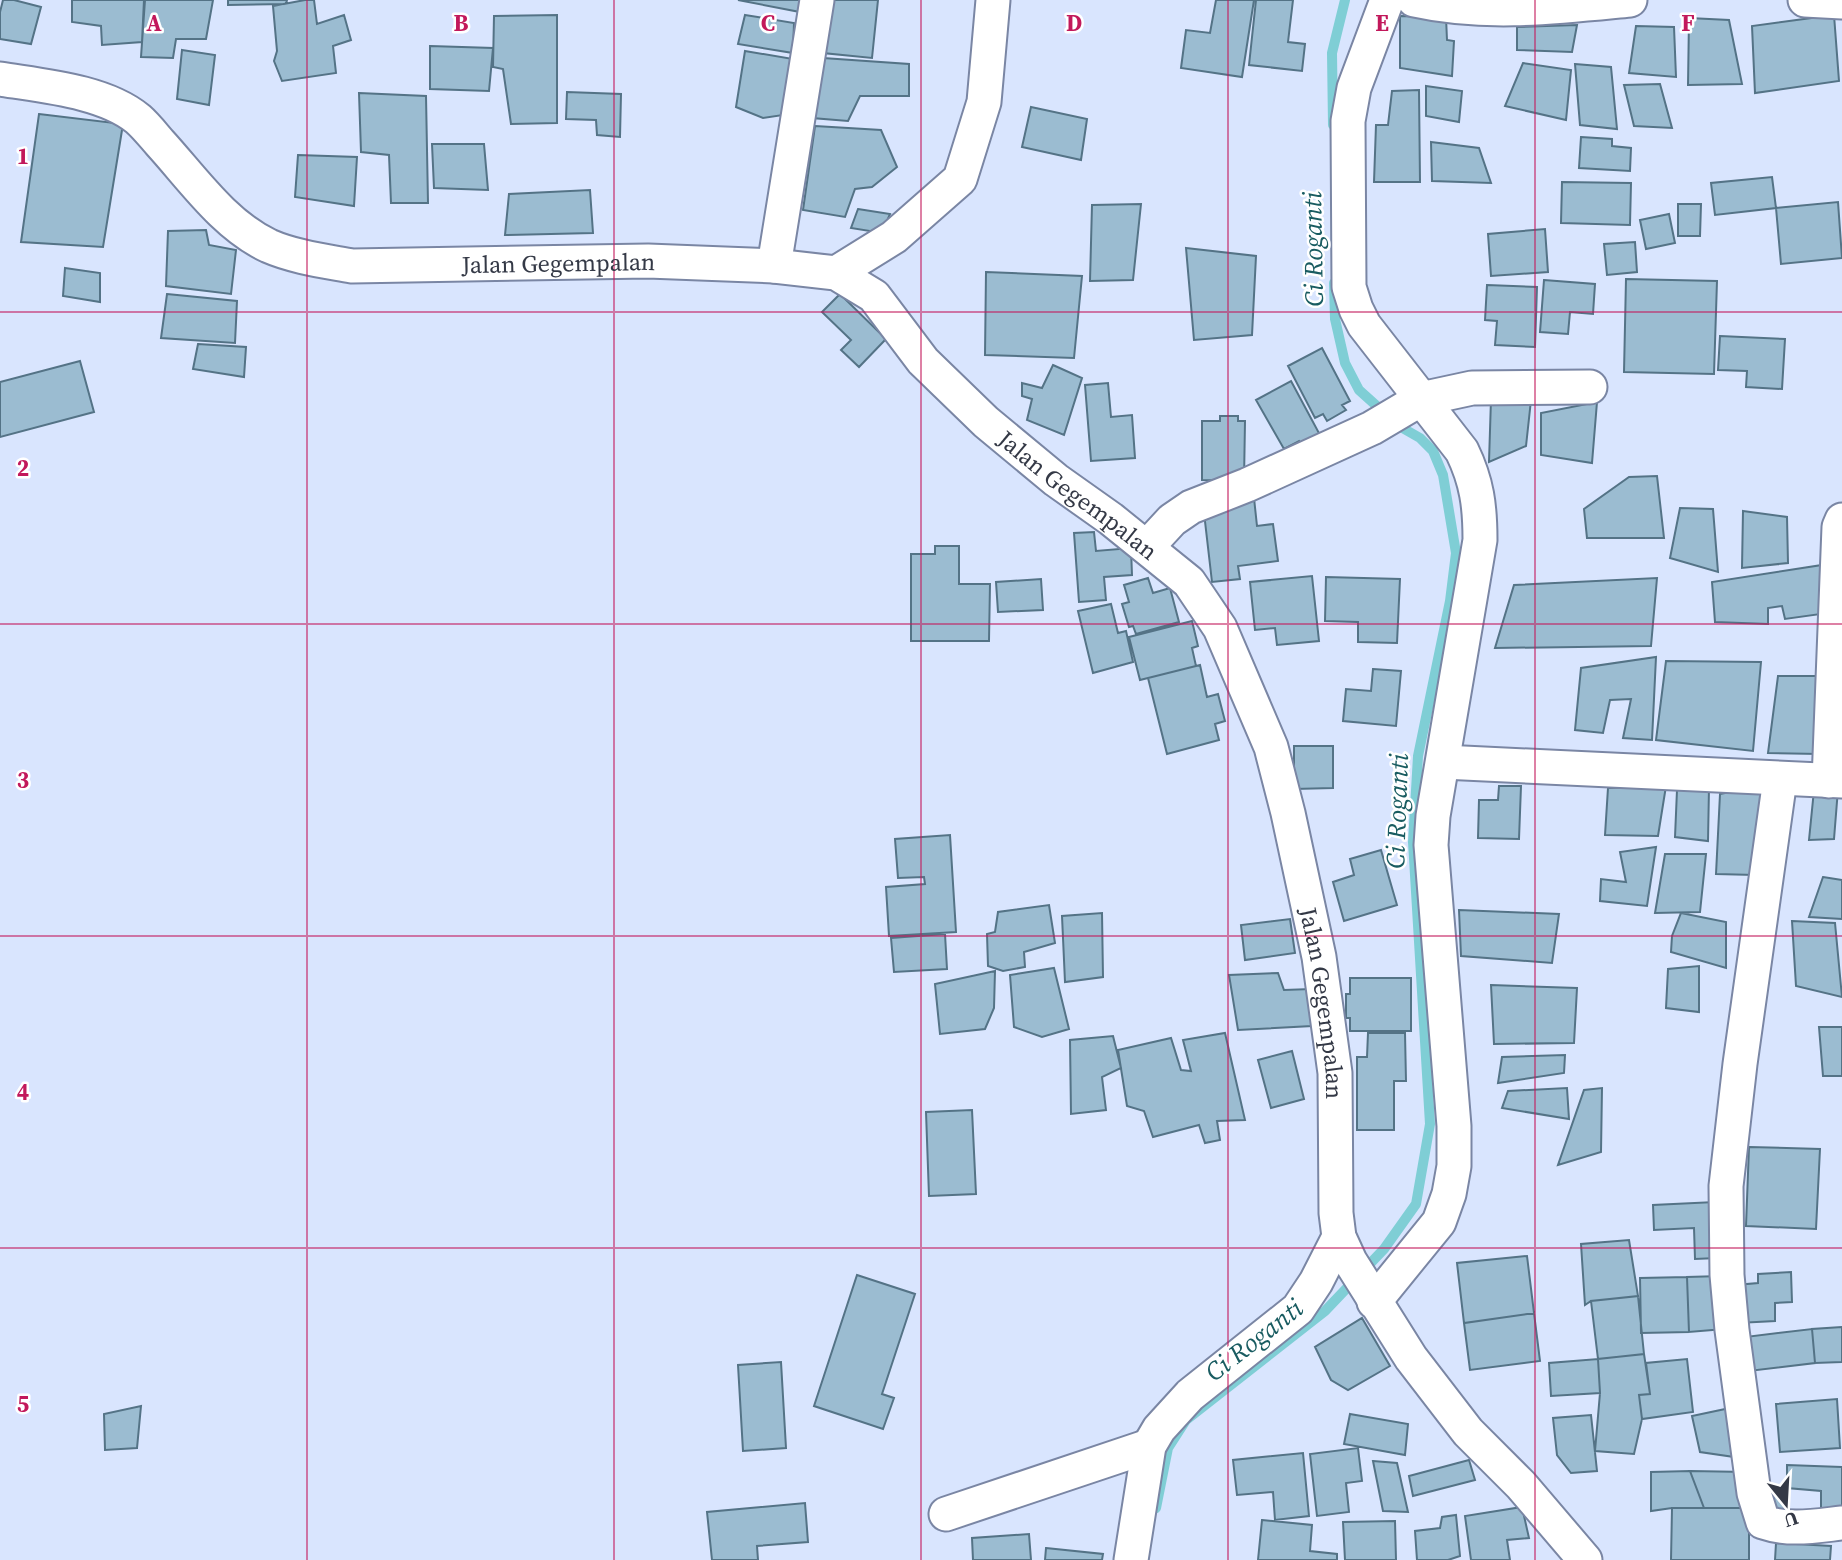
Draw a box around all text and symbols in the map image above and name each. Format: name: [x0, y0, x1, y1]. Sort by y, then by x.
text: A: [146, 7, 162, 39]
text: B: [454, 7, 469, 39]
text: C: [761, 7, 775, 39]
text: D: [1066, 7, 1082, 39]
text: E: [1375, 7, 1389, 39]
text: F: [1681, 7, 1695, 39]
text: 1: [17, 140, 29, 172]
water label: Ci Roganti: [1294, 191, 1332, 307]
street label: Jalan Gegempalan: [460, 244, 656, 281]
street label: Jalan Gegempalan: [990, 422, 1165, 567]
text: 2: [17, 452, 29, 484]
water label: Ci Roganti: [1377, 753, 1417, 869]
text: 3: [17, 764, 29, 796]
street label: Jalan Gegempalan: [1292, 903, 1352, 1099]
text: 4: [17, 1076, 29, 1108]
water label: Ci Roganti: [1197, 1290, 1311, 1390]
text: 5: [17, 1388, 29, 1420]
north arrow: [1751, 1469, 1821, 1539]
text: U: [1781, 1506, 1802, 1535]

